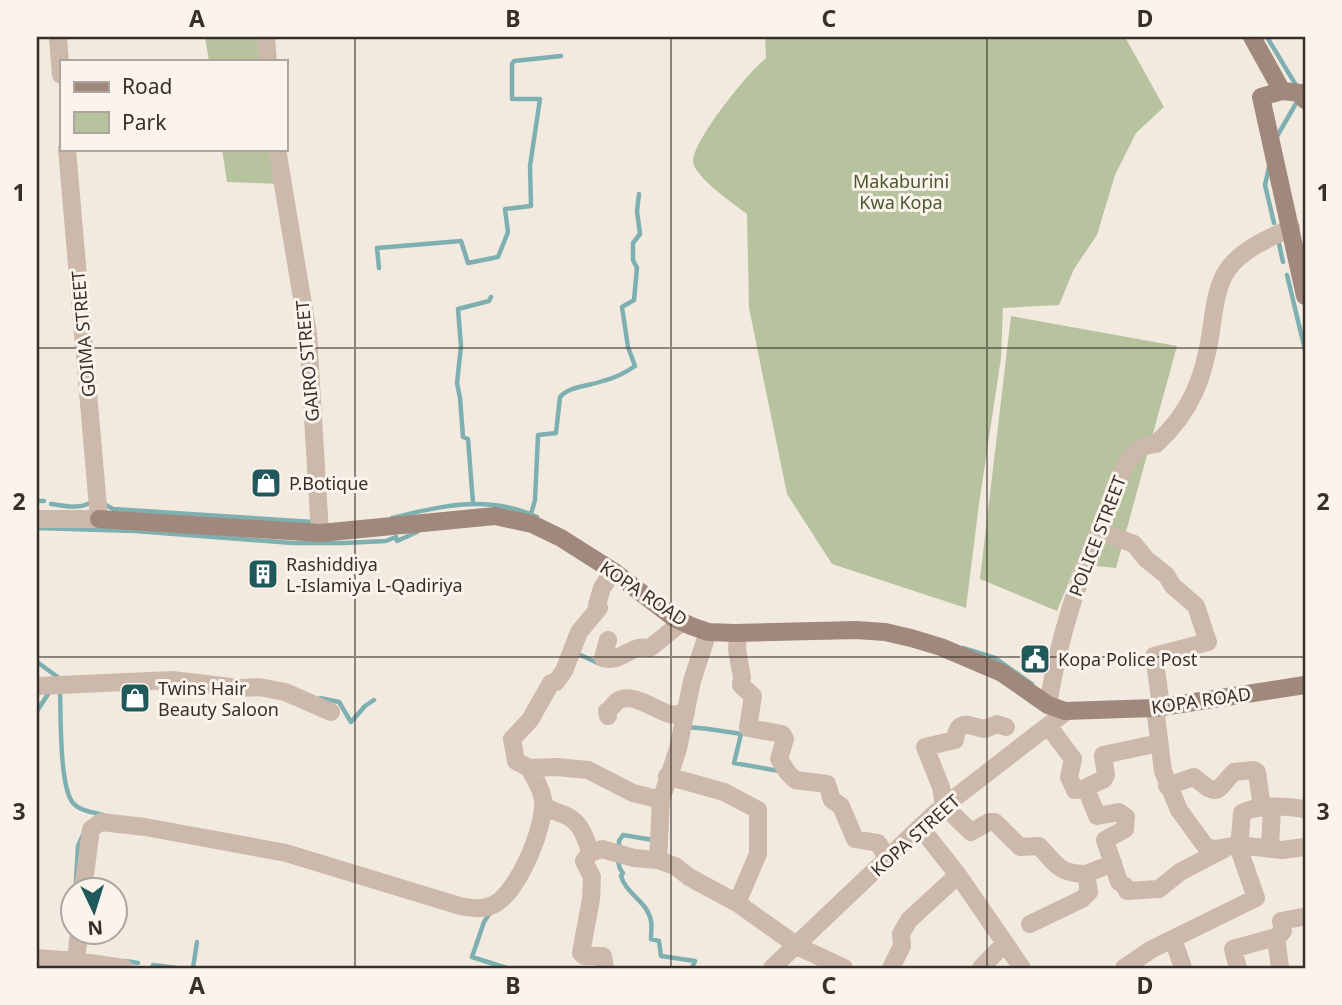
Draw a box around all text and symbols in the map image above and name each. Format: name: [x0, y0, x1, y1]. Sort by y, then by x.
text: A: [189, 2, 205, 34]
text: B: [505, 2, 521, 34]
text: C: [822, 2, 837, 34]
text: D: [1137, 2, 1153, 34]
legend: [60, 60, 287, 150]
text: Road: [122, 72, 172, 100]
text: Park: [122, 108, 167, 136]
park label: Makaburini Kwa Kopa: [853, 169, 949, 214]
text: 1: [12, 176, 26, 208]
text: 1: [1316, 176, 1330, 208]
street label: GOIMA STREET: [66, 270, 100, 398]
street label: GAIRO STREET: [290, 299, 324, 423]
shop icon: P.Botique: [249, 466, 283, 500]
place label: P.Botique: [289, 471, 368, 495]
street label: POLICE STREET: [1063, 472, 1131, 600]
text: 2: [12, 485, 26, 517]
text: 2: [1316, 485, 1330, 517]
place label: Rashiddiya L-Islamiya L-Qadiriya: [286, 552, 463, 597]
street label: KOPA ROAD: [596, 555, 692, 631]
building icon: Rashiddiya L-Islamiya L-Qadiriya: [246, 557, 280, 591]
public building icon: Kopa Police Post: [1018, 642, 1052, 676]
place label: Kopa Police Post: [1058, 647, 1198, 671]
place label: Twins Hair Beauty Saloon: [158, 676, 279, 721]
shop icon: Twins Hair Beauty Saloon: [118, 681, 152, 715]
street label: KOPA ROAD: [1150, 681, 1252, 719]
street label: KOPA STREET: [865, 789, 965, 881]
text: 3: [12, 795, 26, 827]
text: 3: [1316, 795, 1330, 827]
north arrow: [60, 876, 130, 946]
text: N: [87, 914, 104, 941]
text: A: [189, 969, 205, 1001]
text: B: [505, 969, 521, 1001]
text: C: [822, 969, 837, 1001]
text: D: [1137, 969, 1153, 1001]

